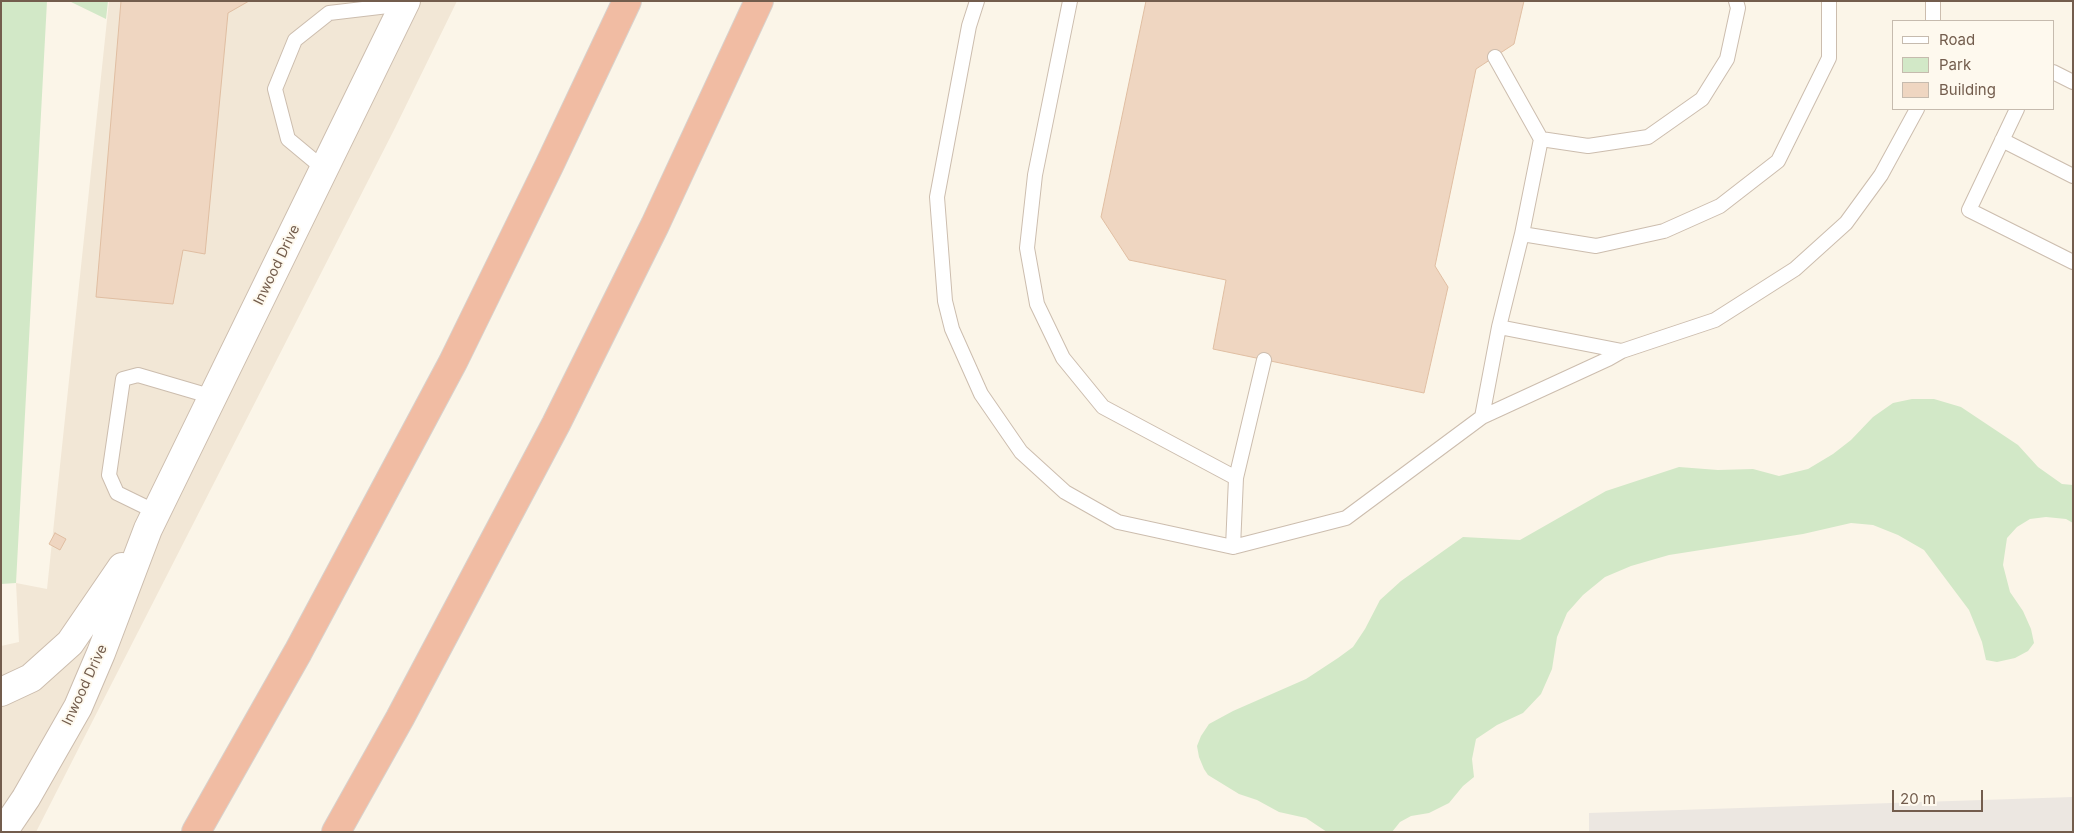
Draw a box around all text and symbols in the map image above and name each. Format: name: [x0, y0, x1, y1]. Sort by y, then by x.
legend: [1892, 20, 2054, 110]
text: Road: [1939, 30, 1975, 49]
text: Park: [1939, 55, 1971, 74]
text: Building: [1939, 80, 1996, 99]
street label: Inwood Drive: [250, 222, 304, 308]
street label: Inwood Drive: [59, 642, 111, 728]
scale bar: [1894, 780, 1985, 812]
text: 20 m: [1900, 789, 1936, 808]

